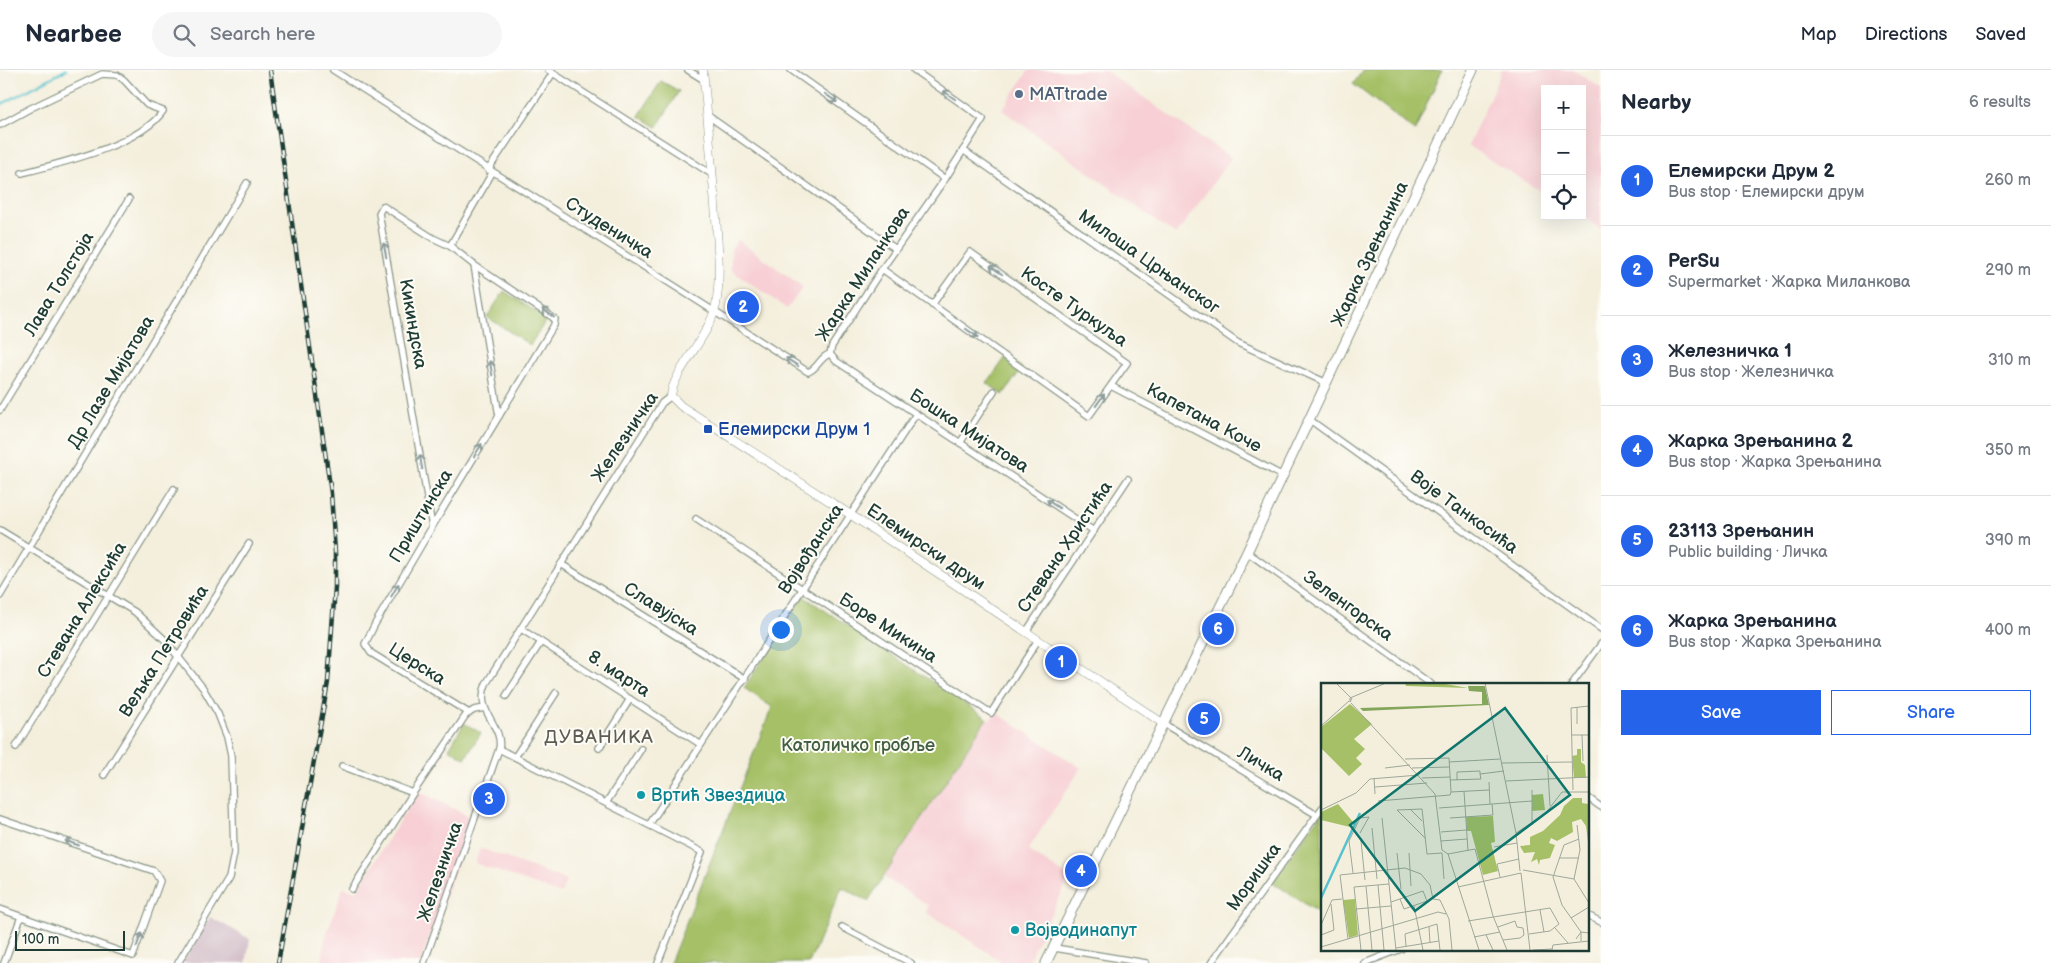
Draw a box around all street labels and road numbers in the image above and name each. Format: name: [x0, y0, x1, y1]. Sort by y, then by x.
street label: Жарка Зрењанина: [1327, 178, 1413, 330]
street label: Студеничка: [561, 193, 657, 263]
street label: Жарка Миланкова: [812, 202, 915, 345]
street label: Милоша Црњанског: [1074, 205, 1224, 319]
street label: Лава Толстоја: [19, 228, 99, 341]
street label: Косте Туркуља: [1017, 262, 1132, 352]
street label: Кикиндска: [395, 277, 431, 371]
street label: Др Лазе Мијатова: [63, 312, 159, 452]
street label: Капетана Коче: [1143, 379, 1265, 457]
street label: Бошка Мијатова: [905, 385, 1033, 478]
street label: Железничка: [587, 388, 663, 486]
street label: Приштинска: [385, 465, 457, 566]
street label: Воје Танкосића: [1406, 466, 1522, 558]
street label: Стевана Христића: [1013, 477, 1117, 617]
street label: Војвођанска: [774, 500, 848, 598]
street label: Елемирски друм: [863, 500, 989, 594]
street label: Стевана Алексића: [33, 538, 131, 682]
street label: Зеленгорска: [1299, 566, 1397, 646]
street label: Славујска: [620, 578, 702, 640]
street label: Вељка Петровића: [115, 581, 213, 721]
street label: Боре Микина: [835, 589, 941, 668]
street label: Церска: [385, 638, 449, 690]
street label: 8. марта: [584, 646, 654, 702]
street label: Личка: [1233, 741, 1288, 786]
street label: Железничка: [413, 819, 467, 925]
street label: Моришка: [1222, 839, 1286, 915]

